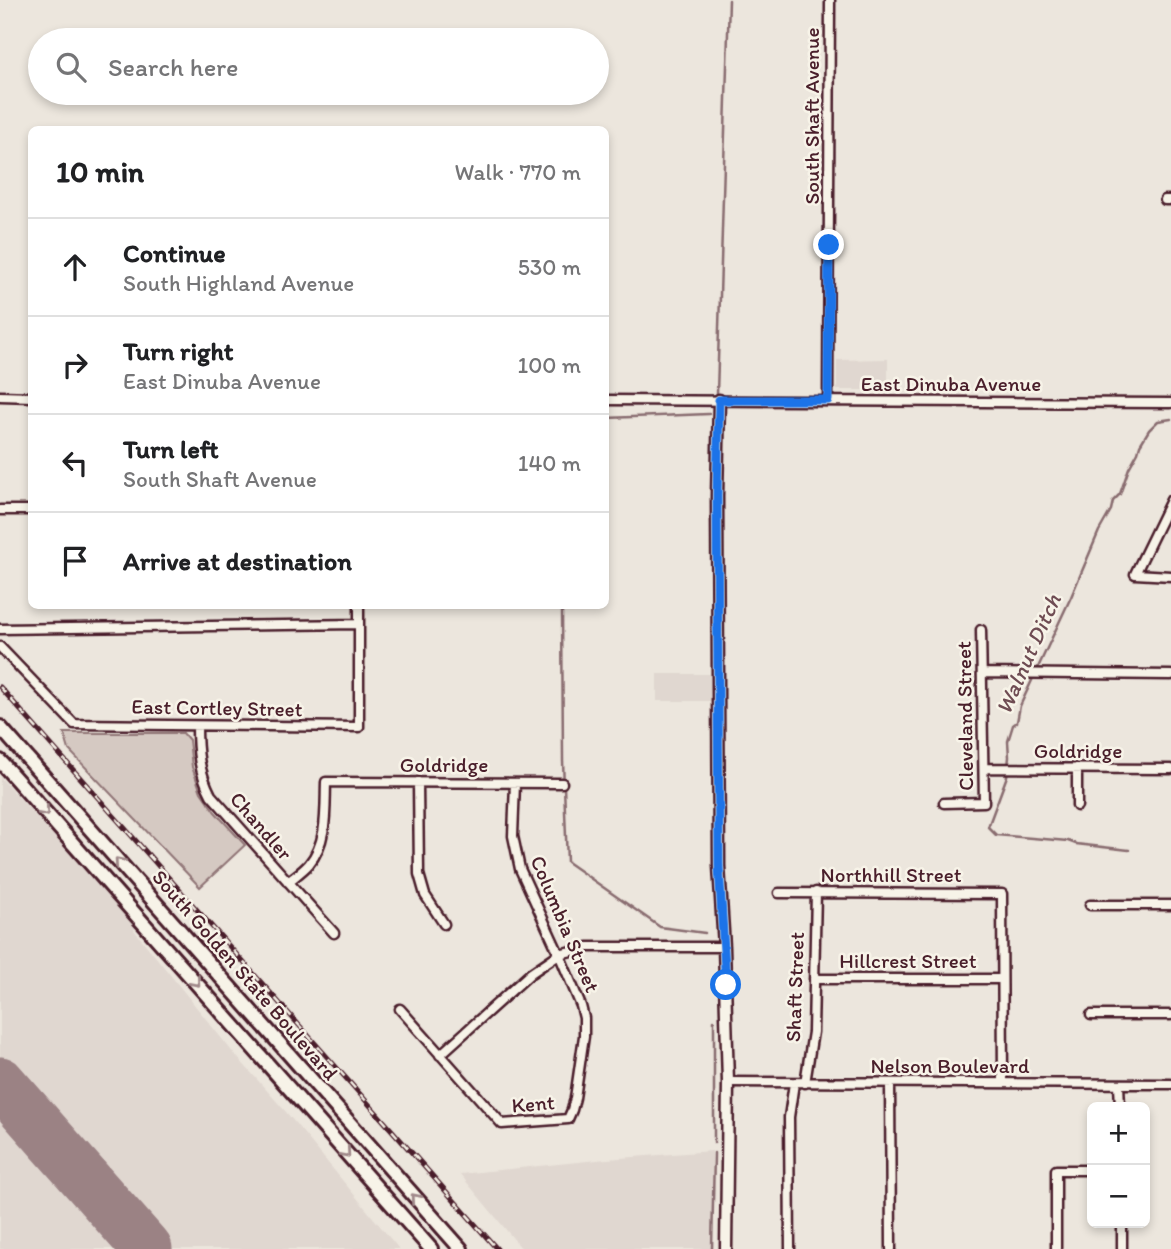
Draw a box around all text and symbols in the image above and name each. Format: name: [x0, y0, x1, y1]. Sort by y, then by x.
street label: South Shaft Avenue: [799, 27, 824, 205]
search box: [28, 28, 609, 105]
icon: search: [52, 48, 90, 86]
text: Search here: [108, 51, 238, 83]
text: 10 min: [56, 153, 144, 190]
text: Walk · 770 m: [455, 158, 581, 186]
route end: [813, 229, 844, 260]
text: Continue: [123, 237, 226, 269]
icon: ahead: [56, 248, 94, 286]
text: 530 m: [518, 253, 581, 281]
text: South Highland Avenue: [123, 269, 354, 297]
text: Turn right: [123, 335, 234, 367]
icon: right: [56, 346, 94, 384]
text: 100 m: [517, 351, 581, 379]
text: East Dinuba Avenue: [123, 367, 321, 395]
street label: East Dinuba Avenue: [861, 371, 1041, 396]
text: Turn left: [123, 433, 219, 465]
icon: left: [56, 444, 94, 482]
text: 140 m: [518, 449, 581, 477]
text: South Shaft Avenue: [123, 465, 317, 493]
icon: arrive: [56, 542, 94, 580]
text: Arrive at destination: [123, 545, 352, 577]
water label: Walnut Ditch: [989, 589, 1067, 718]
street label: Cleveland Street: [951, 641, 978, 791]
street label: East Cortley Street: [131, 694, 303, 721]
street label: Goldridge: [1034, 738, 1122, 763]
street label: Goldridge: [400, 752, 488, 777]
street label: Chandler: [225, 786, 298, 865]
one-way arrow: [37, 804, 49, 817]
street label: Columbia Street: [525, 852, 606, 996]
one-way arrow: [115, 857, 127, 870]
street label: Northhill Street: [820, 862, 962, 887]
street label: South Golden State Boulevard: [147, 864, 344, 1085]
street label: Shaft Street: [780, 931, 809, 1042]
street label: Hillcrest Street: [839, 948, 977, 973]
route start: [710, 969, 741, 1000]
one-way arrow: [188, 974, 200, 987]
street label: Nelson Boulevard: [870, 1053, 1030, 1078]
street label: Kent: [510, 1089, 556, 1118]
map controls: [1087, 1102, 1150, 1228]
button: +: [1087, 1102, 1150, 1165]
one-way arrow: [338, 1145, 350, 1158]
button: −: [1087, 1165, 1150, 1228]
one-way arrow: [411, 1193, 424, 1206]

